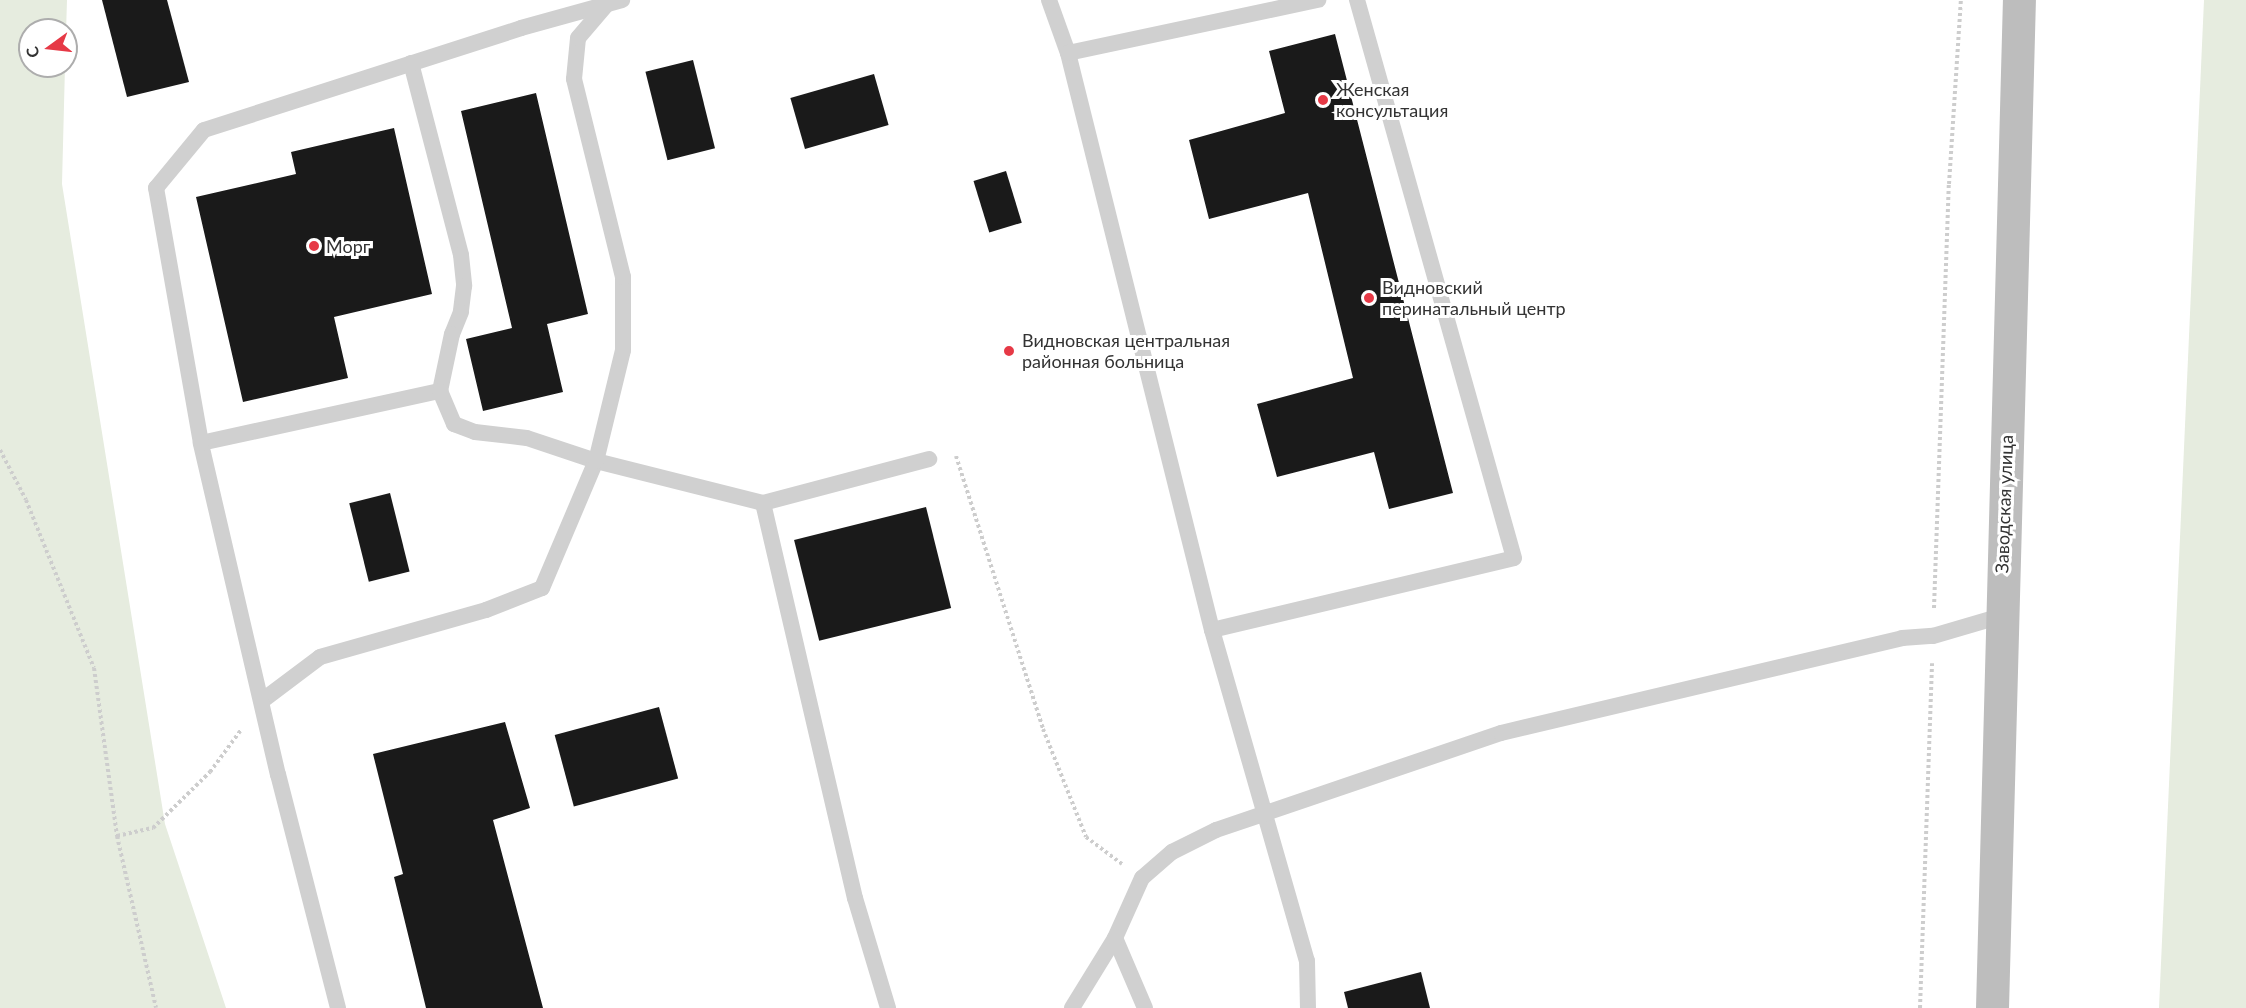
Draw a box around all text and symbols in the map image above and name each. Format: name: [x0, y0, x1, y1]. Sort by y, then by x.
north arrow: [18, 18, 78, 78]
text: С: [22, 45, 43, 60]
place label: Женская консультация: [1336, 79, 1448, 122]
marker: Женская консультация: [1314, 91, 1332, 109]
place label: Морг: [326, 235, 370, 257]
marker: Морг: [307, 239, 321, 253]
place label: Видновский перинатальный центр: [1382, 277, 1566, 320]
marker: Видновский перинатальный центр: [1360, 289, 1378, 307]
place label: Видновская центральная районная больница: [1022, 330, 1230, 372]
marker: Видновская центральная районная больница: [1000, 342, 1018, 360]
street label: Заводская улица: [1991, 434, 2017, 574]

